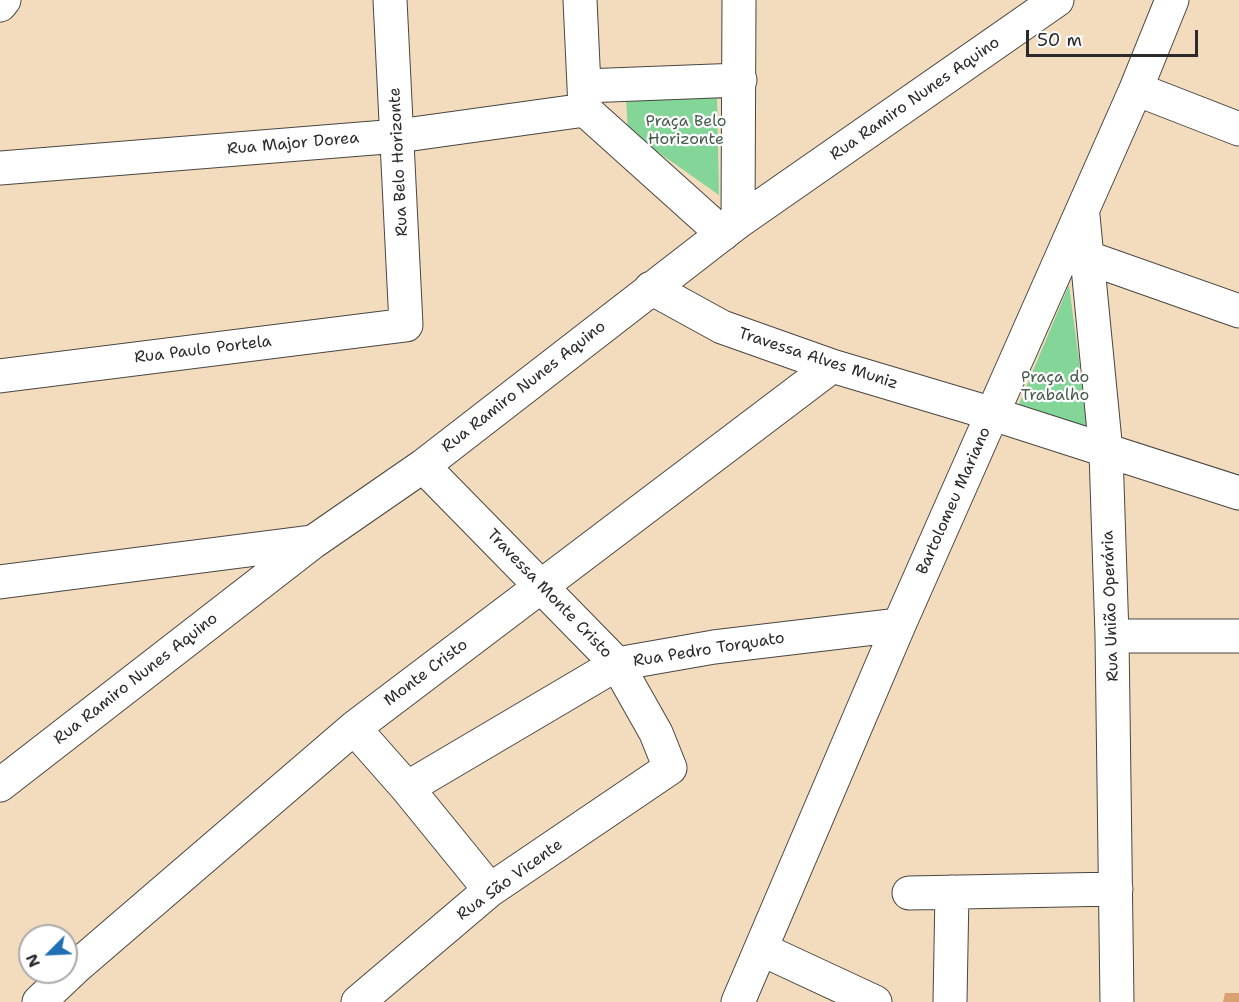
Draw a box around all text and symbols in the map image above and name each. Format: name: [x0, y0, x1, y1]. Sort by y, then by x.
scale bar: [1029, 18, 1202, 56]
text: 50 m: [1037, 28, 1082, 52]
street label: Rua Ramiro Nunes Aquino: [827, 33, 1003, 165]
street label: Rua Belo Horizonte: [386, 87, 412, 237]
park label: Praça Belo Horizonte: [645, 112, 727, 150]
street label: Rua Major Dorea: [226, 129, 360, 159]
street label: Rua Ramiro Nunes Aquino: [438, 317, 610, 457]
street label: Travessa Alves Muniz: [736, 324, 900, 394]
street label: Rua Paulo Portela: [133, 332, 273, 368]
park label: Praça do Trabalho: [1021, 368, 1089, 406]
street label: Bartolomeu Mariano: [913, 424, 995, 578]
street label: Travessa Monte Cristo: [482, 525, 616, 663]
street label: Rua União Operária: [1099, 530, 1123, 682]
street label: Rua Ramiro Nunes Aquino: [50, 609, 222, 749]
street label: Rua Pedro Torquato: [632, 629, 786, 671]
street label: Monte Cristo: [380, 635, 472, 711]
street label: Rua São Vicente: [453, 835, 567, 925]
north arrow: [18, 924, 78, 984]
text: N: [21, 951, 45, 971]

